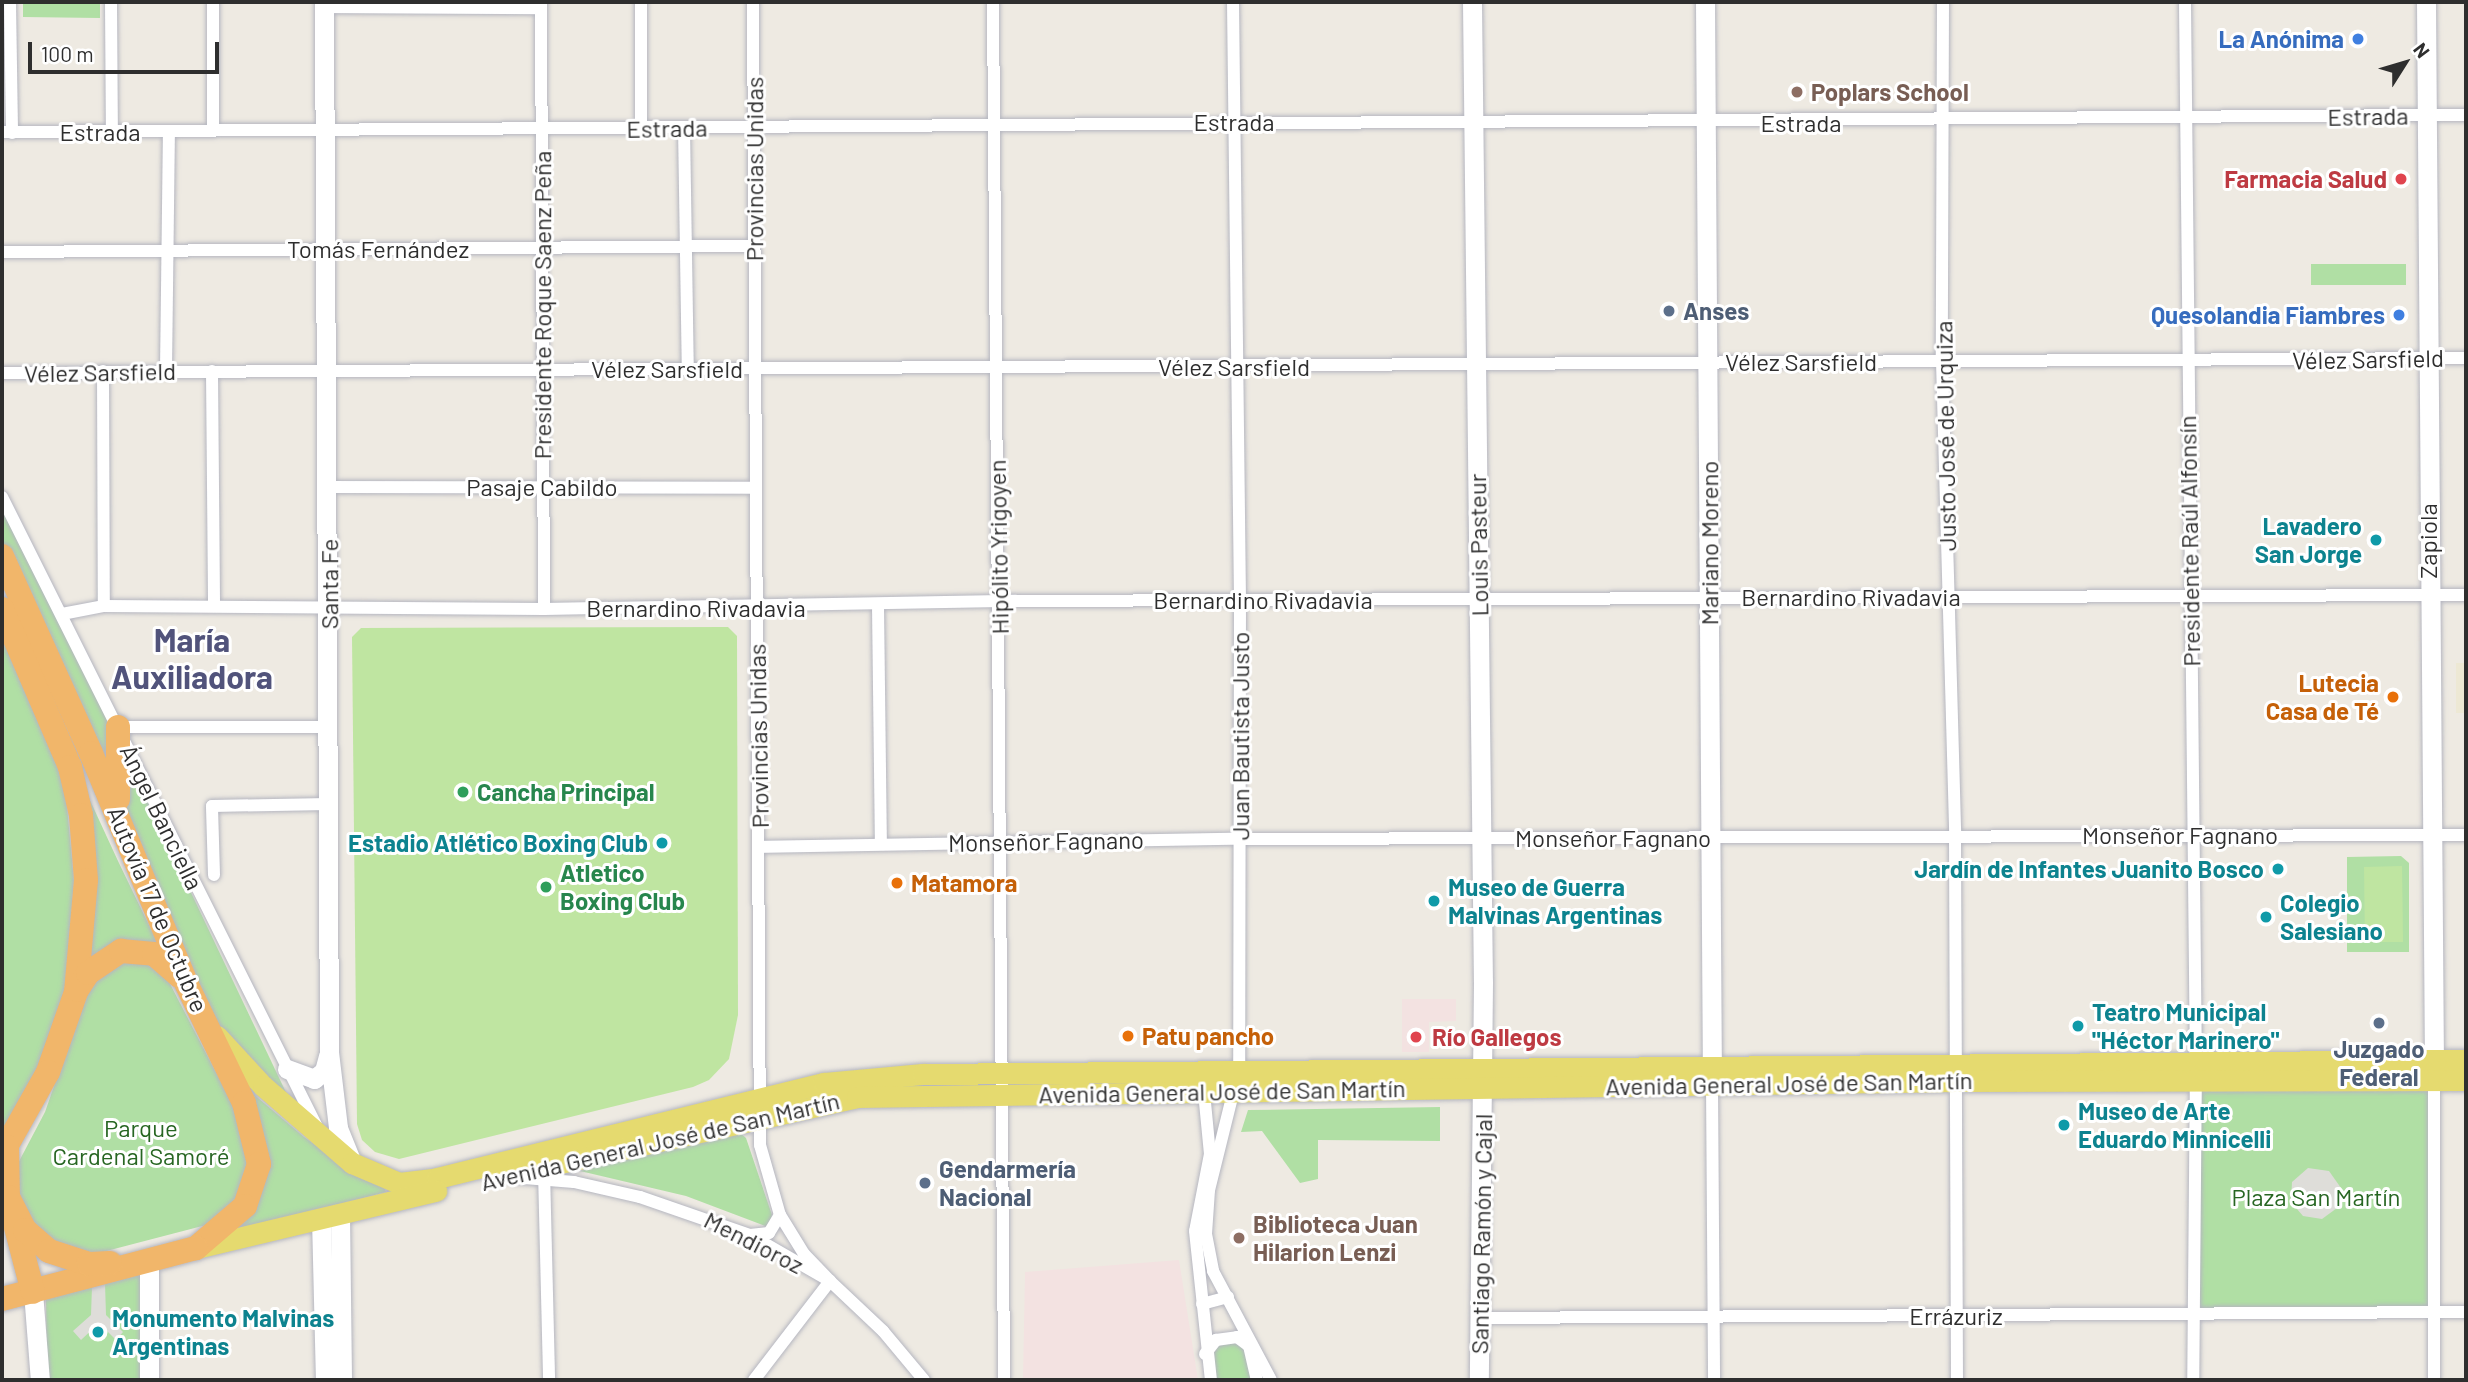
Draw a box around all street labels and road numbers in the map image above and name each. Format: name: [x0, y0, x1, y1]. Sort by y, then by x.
street label: Provincias Unidas: [740, 77, 768, 261]
street label: Estrada: [2327, 101, 2409, 131]
street label: Estrada: [1193, 108, 1275, 136]
street label: Estrada: [1760, 109, 1842, 137]
street label: Estrada: [626, 113, 708, 143]
street label: Estrada: [59, 118, 141, 146]
street label: Presidente Roque Saenz Peña: [528, 151, 556, 459]
street label: Tomás Fernández: [287, 235, 469, 263]
street label: Justo José de Urquiza: [1929, 321, 1961, 551]
street label: Vélez Sarsfield: [2292, 343, 2444, 375]
street label: Vélez Sarsfield: [1725, 348, 1877, 376]
street label: Vélez Sarsfield: [1158, 353, 1310, 381]
street label: Vélez Sarsfield: [591, 355, 743, 383]
street label: Vélez Sarsfield: [24, 356, 176, 388]
street label: Presidente Raúl Alfonsín: [2172, 415, 2206, 667]
street label: Hipólito Yrigoyen: [982, 459, 1014, 635]
street label: Mariano Moreno: [1695, 461, 1723, 625]
street label: Pasaje Cabildo: [466, 473, 618, 501]
street label: Louis Pasteur: [1462, 473, 1494, 617]
street label: Zapiola: [2414, 503, 2442, 579]
street label: Santa Fe: [315, 539, 343, 629]
street label: Bernardino Rivadavia: [1741, 583, 1961, 611]
street label: Bernardino Rivadavia: [1153, 586, 1373, 614]
street label: Bernardino Rivadavia: [586, 594, 806, 622]
street label: Juan Bautista Justo: [1226, 632, 1254, 840]
street label: Provincias Unidas: [742, 644, 774, 828]
street label: Ángel Banciella: [114, 740, 210, 894]
street label: Autovía 17 de Octubre: [102, 802, 214, 1016]
street label: Monseñor Fagnano: [2082, 821, 2278, 849]
street label: Monseñor Fagnano: [1515, 824, 1711, 852]
street label: Monseñor Fagnano: [948, 825, 1144, 857]
street label: Avenida General José de San Martín: [1605, 1065, 1973, 1101]
street label: Avenida General José de San Martín: [1038, 1073, 1406, 1109]
street label: Avenida General José de San Martín: [478, 1086, 842, 1196]
street label: Santiago Ramón y Cajal: [1465, 1114, 1497, 1354]
street label: Mendioroz: [700, 1205, 808, 1279]
street label: Errázuriz: [1909, 1302, 2003, 1330]

